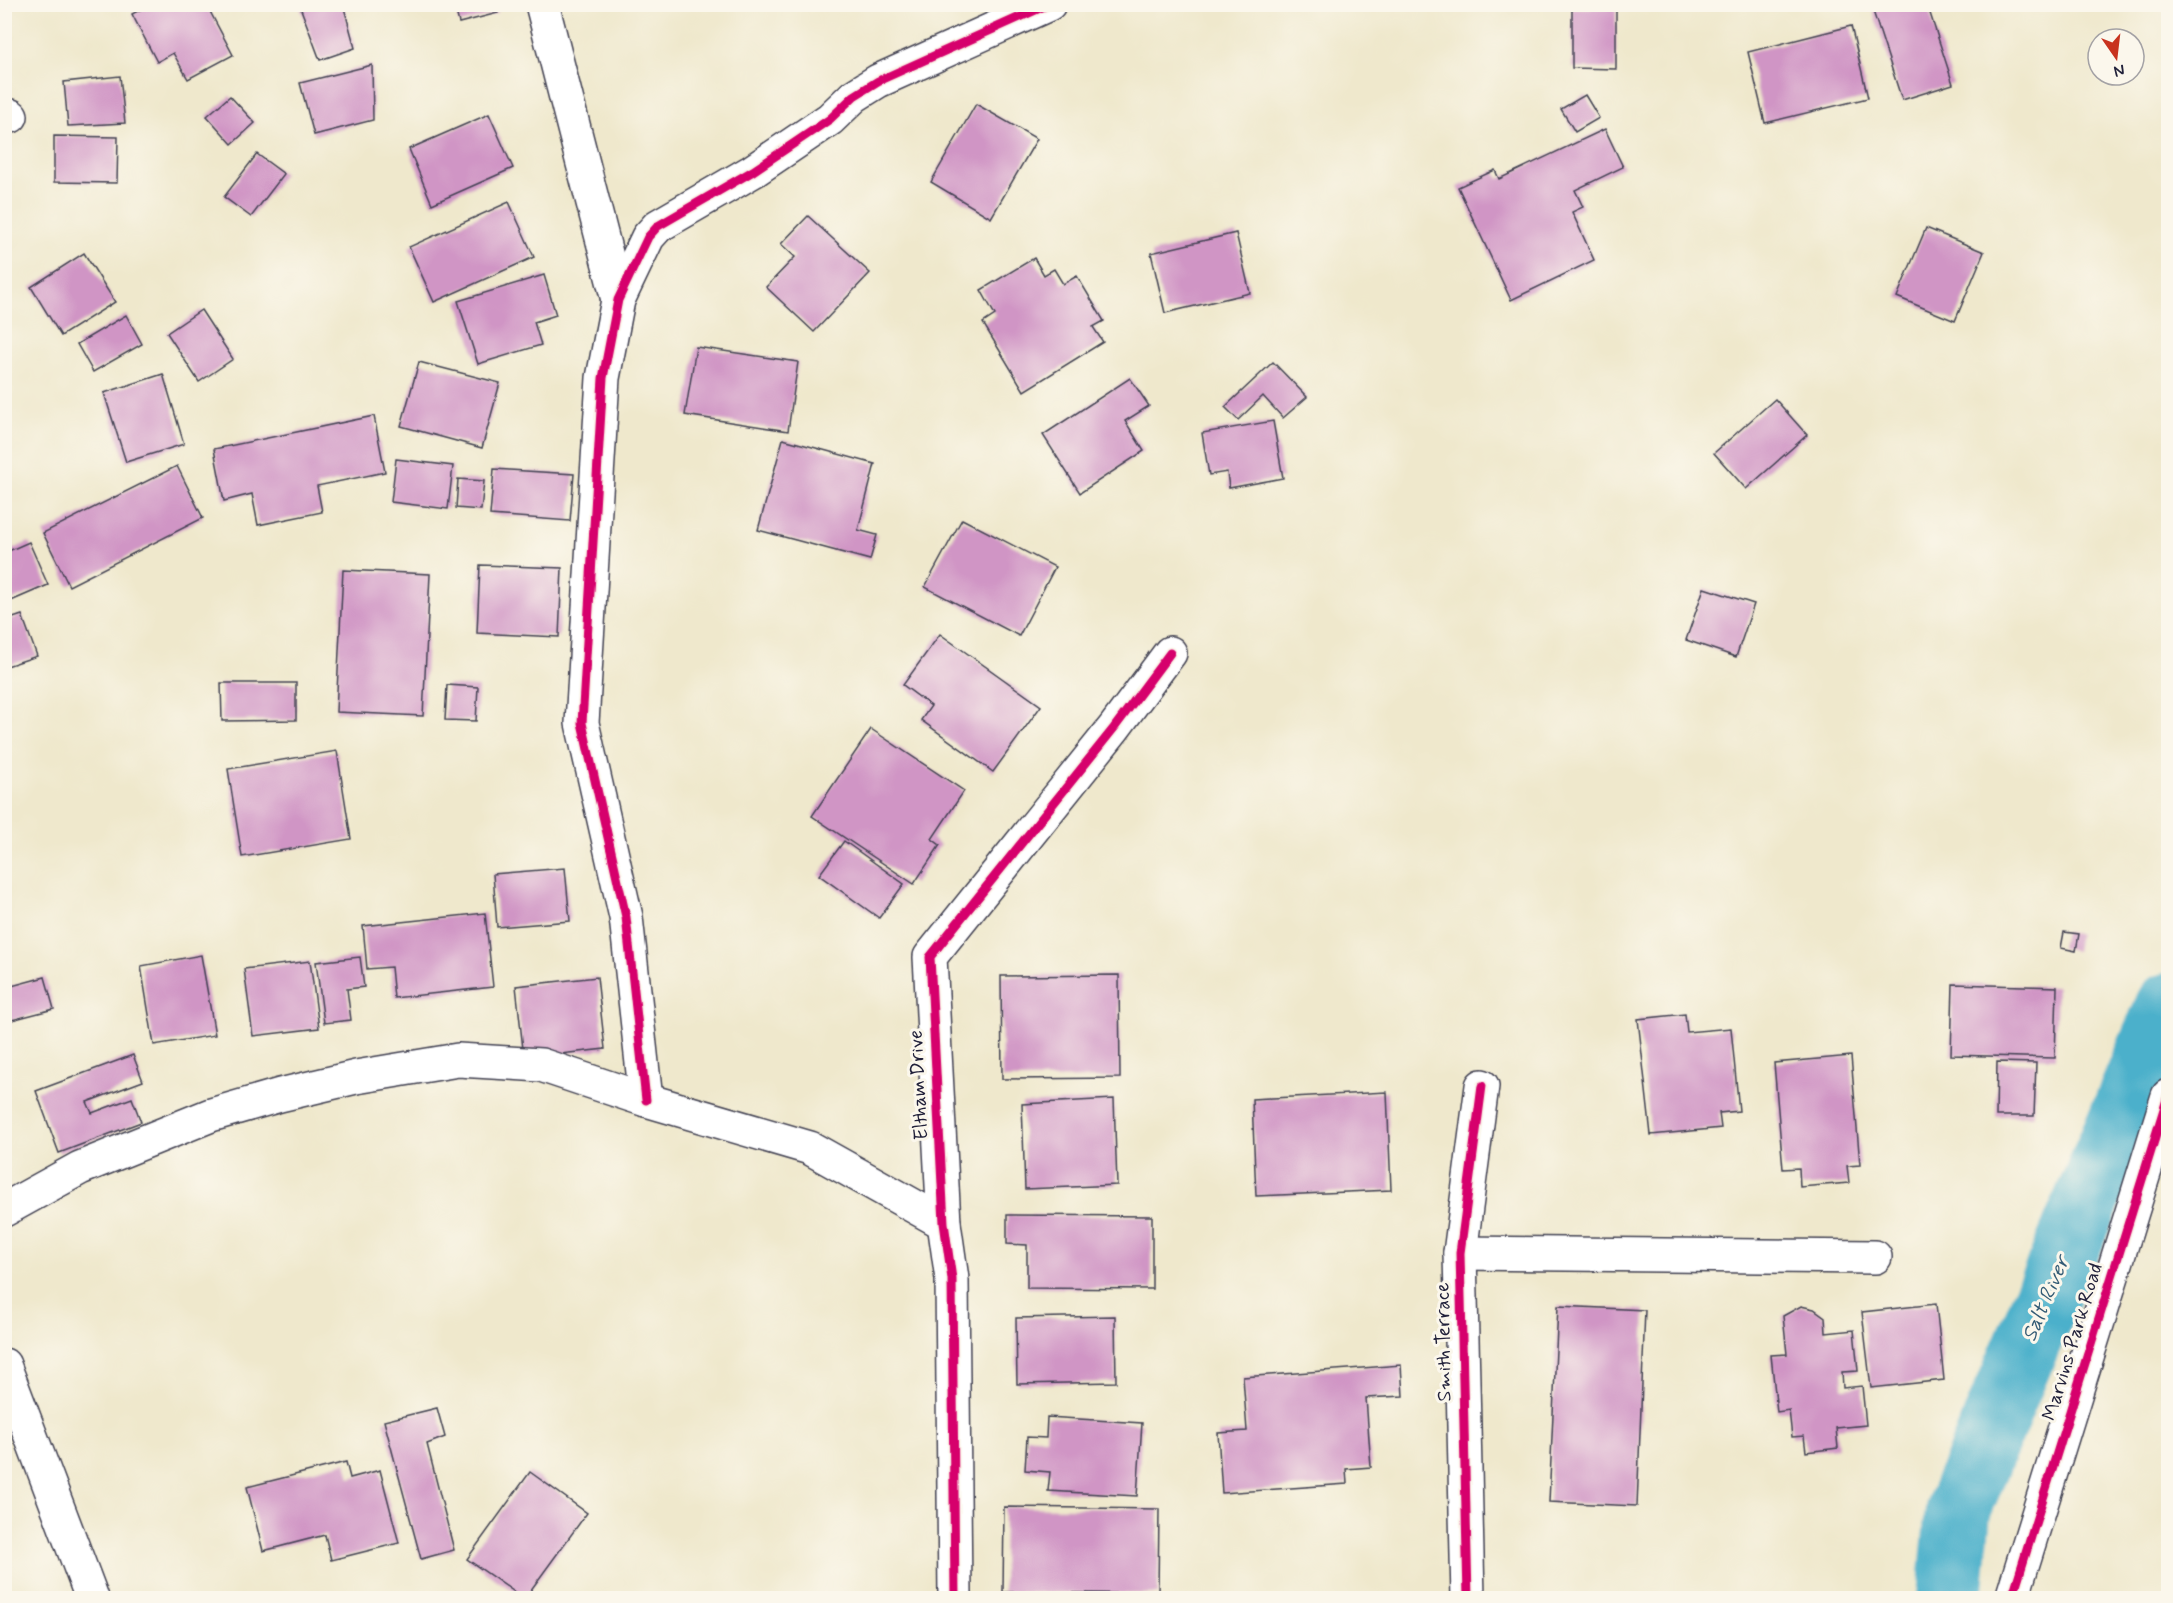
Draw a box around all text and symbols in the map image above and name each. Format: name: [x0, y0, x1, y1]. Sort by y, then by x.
north arrow: [2086, 27, 2146, 87]
text: N: [2112, 59, 2127, 82]
street label: Eltham Drive: [903, 1029, 935, 1141]
water label: Salt River: [2016, 1249, 2078, 1346]
street label: Marvins Park Road: [2036, 1260, 2110, 1424]
street label: Smith Terrace: [1429, 1282, 1459, 1402]

